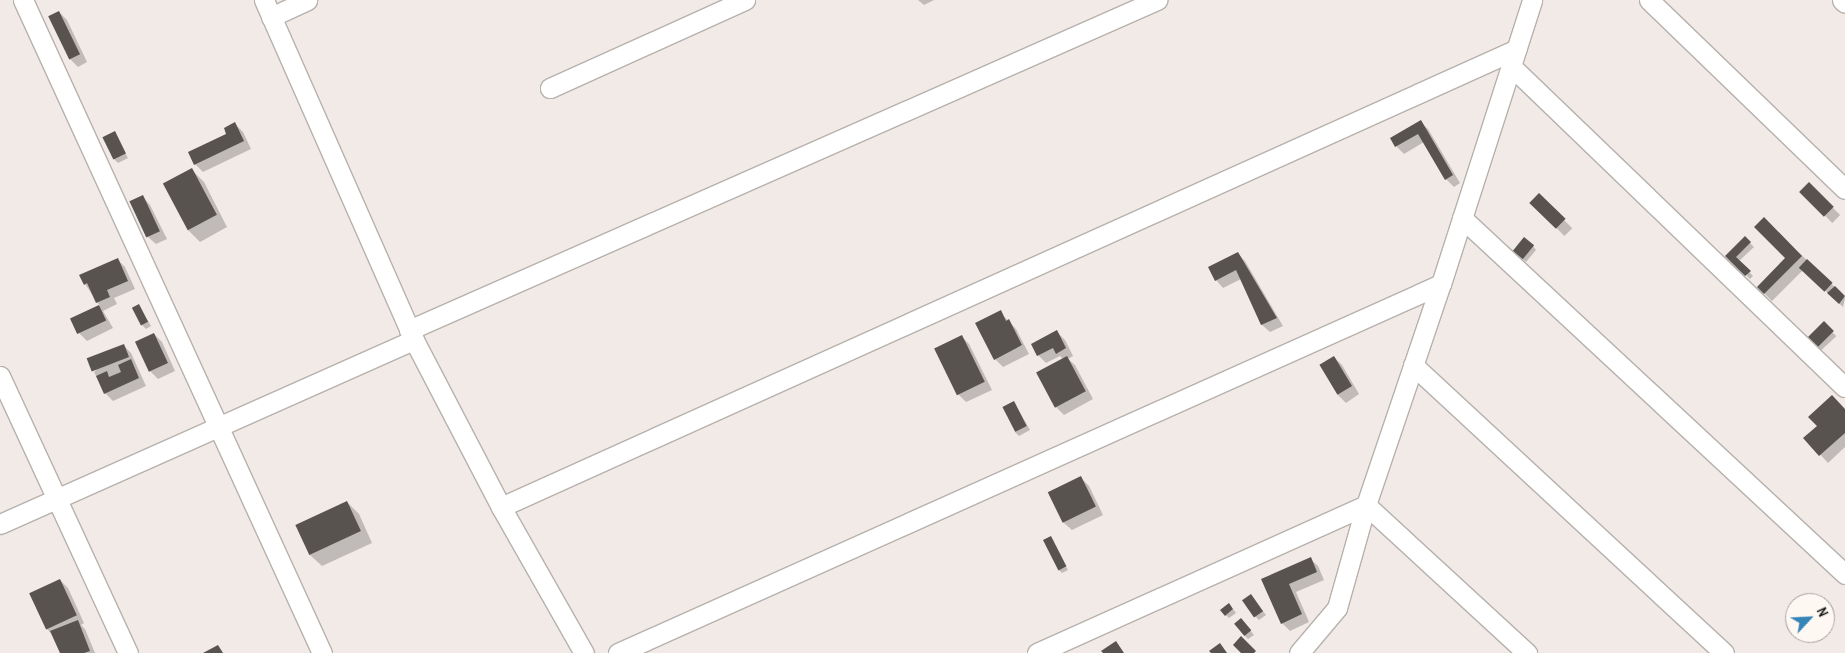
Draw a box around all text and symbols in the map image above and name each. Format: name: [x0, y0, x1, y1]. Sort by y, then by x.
north arrow: [1785, 593, 1835, 643]
text: N: [1813, 605, 1833, 620]

